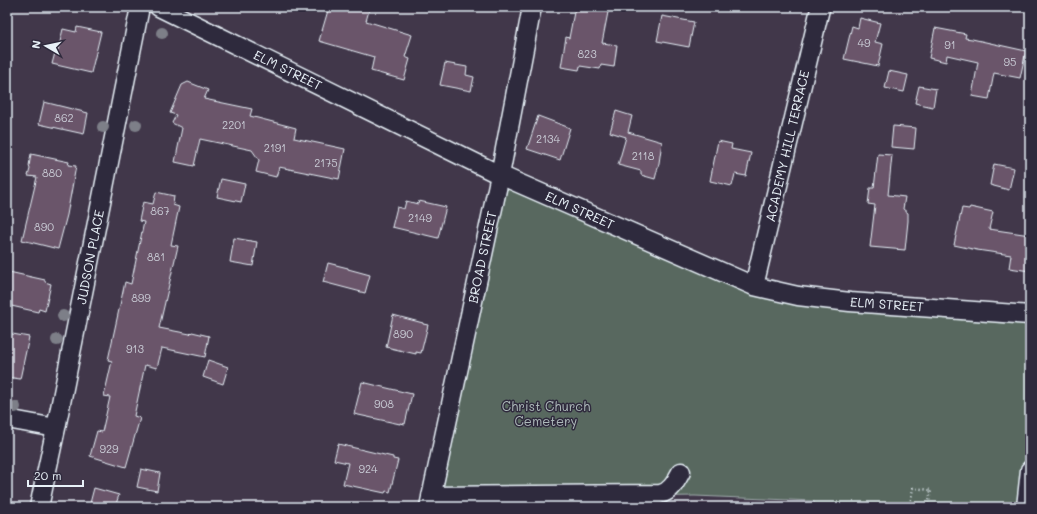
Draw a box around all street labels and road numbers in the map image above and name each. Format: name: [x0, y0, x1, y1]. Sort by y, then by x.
street label: ELM STREET: [251, 46, 325, 93]
street label: ACADEMY HILL TERRACE: [761, 68, 812, 223]
street label: ELM STREET: [543, 187, 617, 232]
street label: JUDSON PLACE: [72, 208, 107, 306]
street label: BROAD STREET: [463, 209, 500, 305]
street label: ELM STREET: [850, 292, 924, 315]

